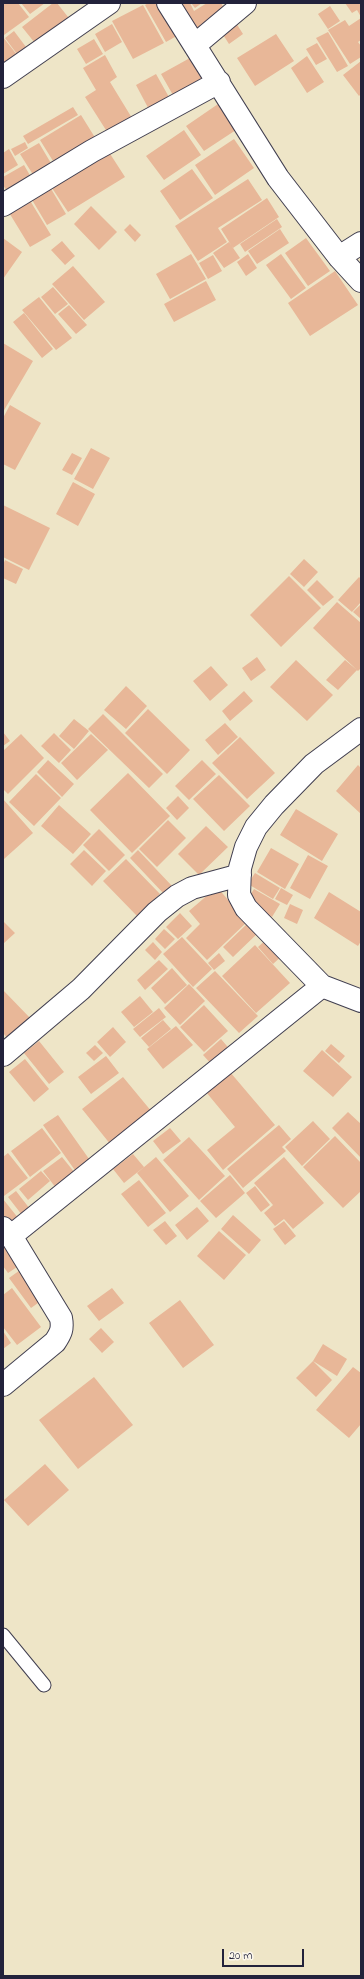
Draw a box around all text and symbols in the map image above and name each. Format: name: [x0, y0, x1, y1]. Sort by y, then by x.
scale bar: [224, 1941, 306, 1967]
text: 20 m: [229, 1947, 252, 1965]

